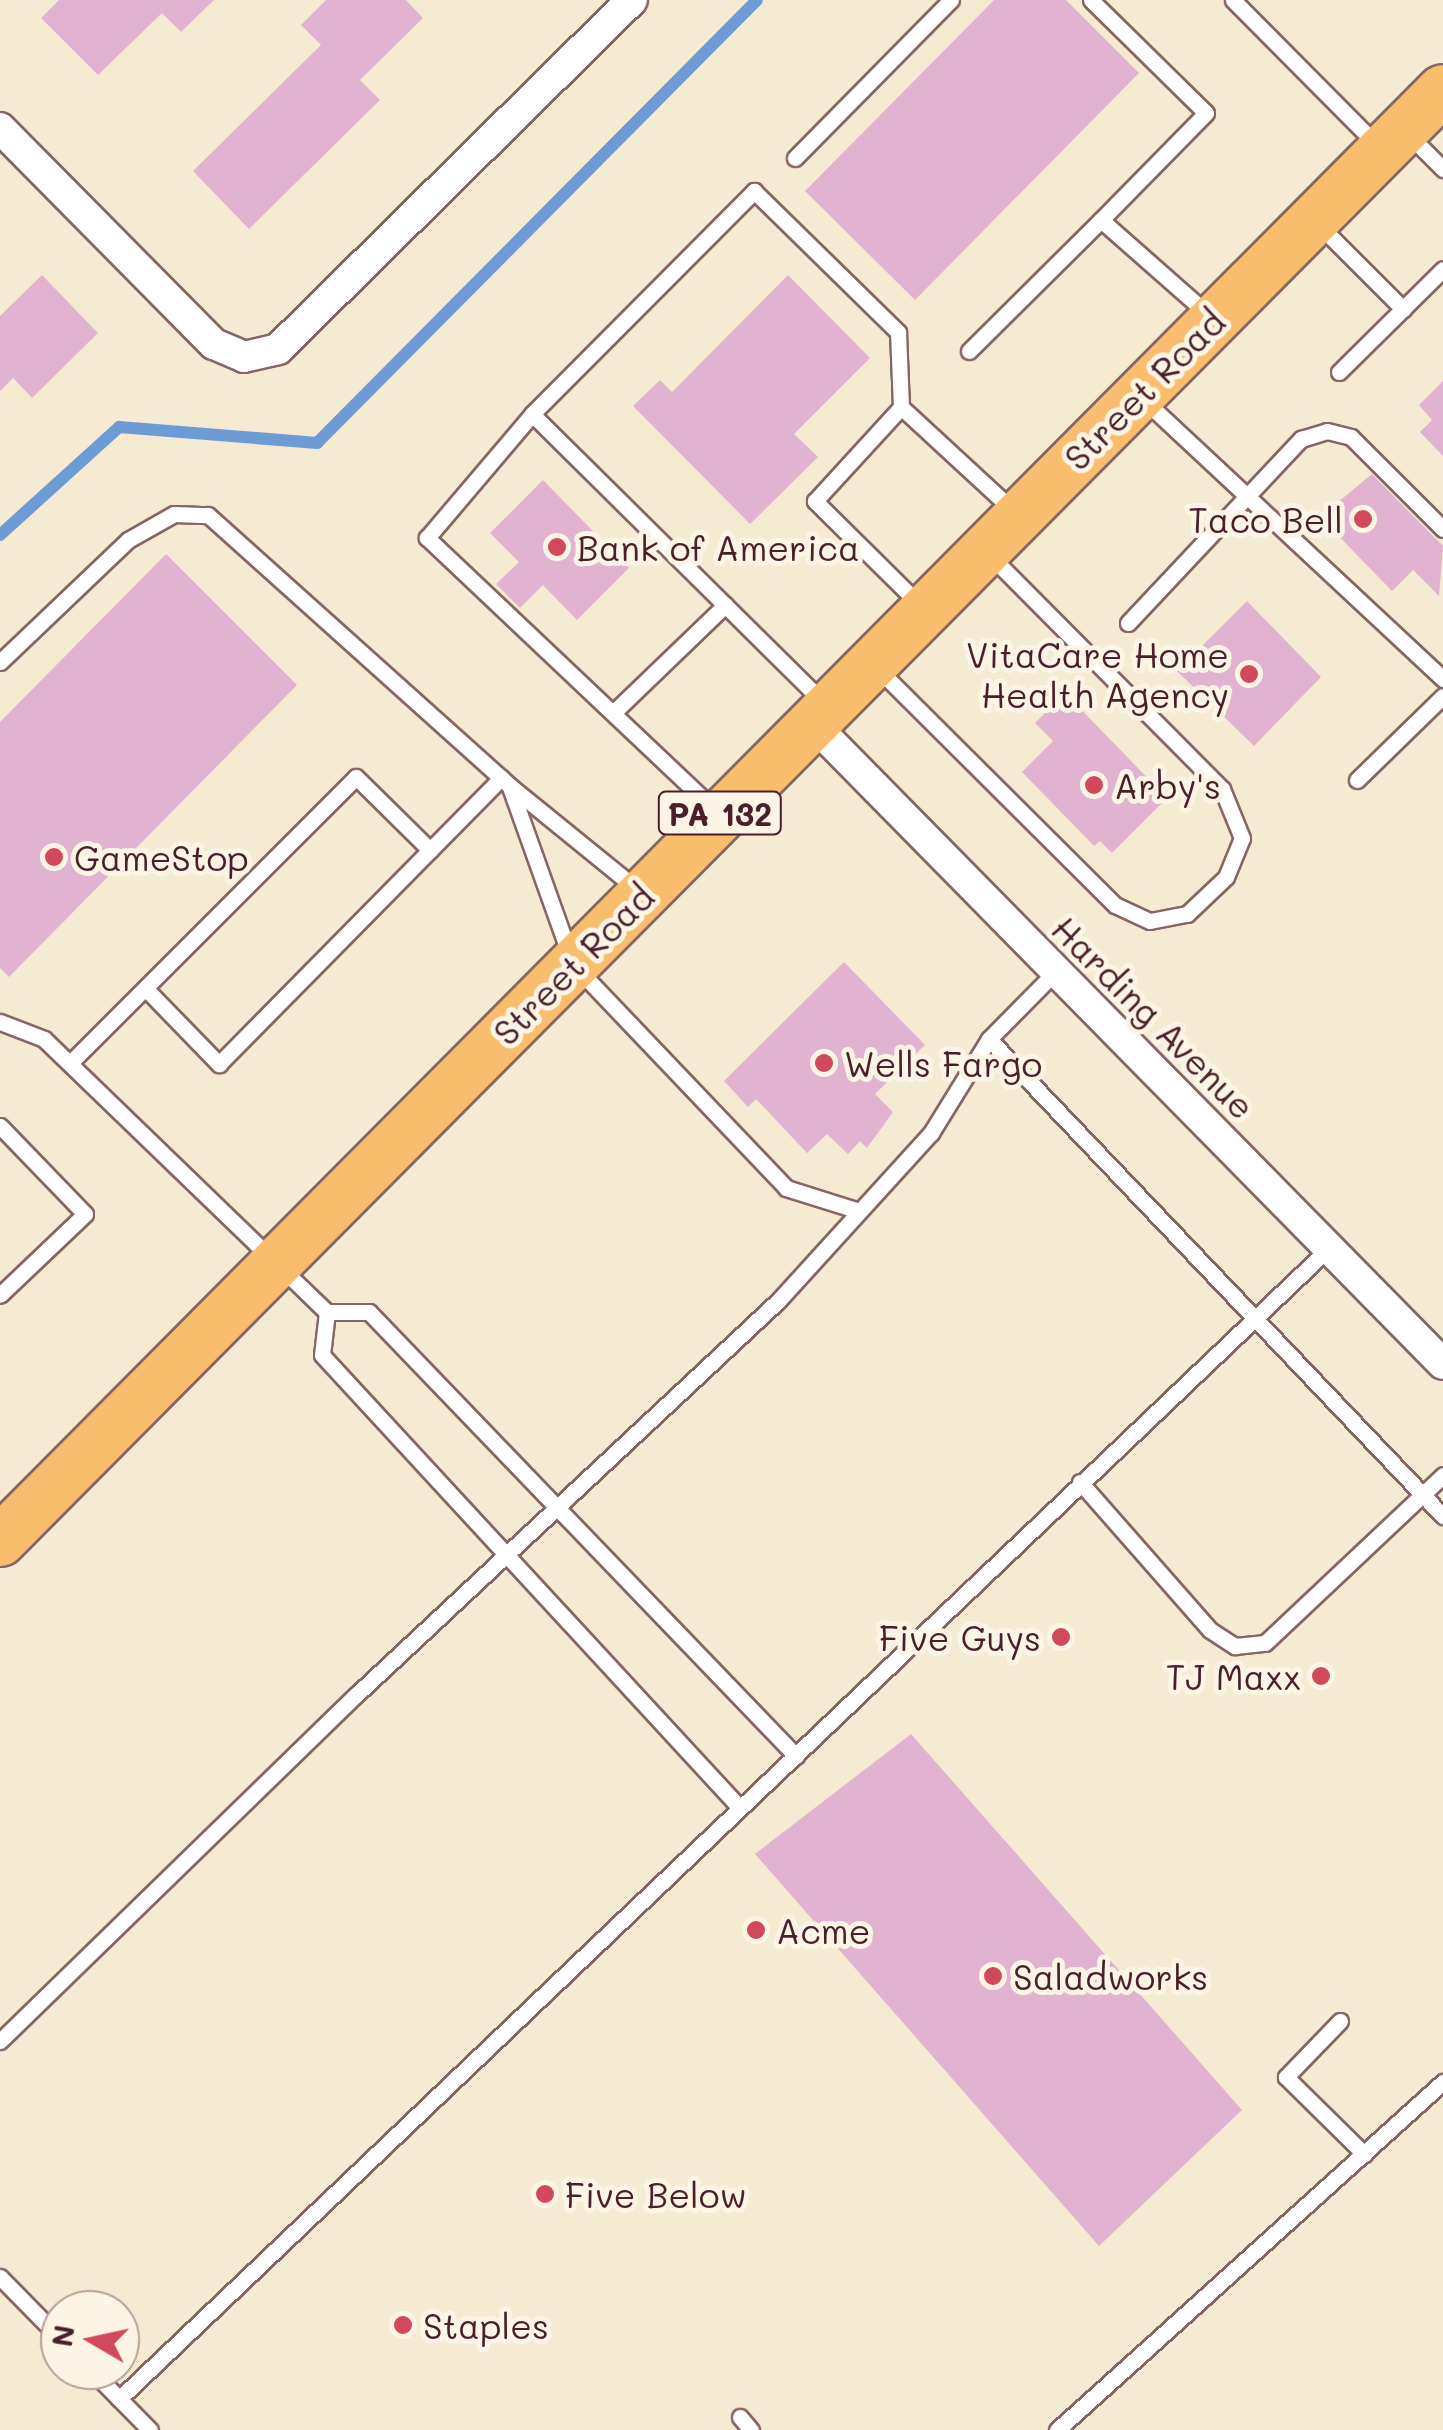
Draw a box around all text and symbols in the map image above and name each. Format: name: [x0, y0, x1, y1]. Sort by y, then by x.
street label: Street Road: [1055, 300, 1233, 478]
place label: Taco Bell: [1188, 498, 1343, 540]
marker: Taco Bell: [1352, 508, 1374, 530]
place label: Bank of America: [577, 526, 860, 568]
marker: Bank of America: [546, 536, 568, 558]
place label: VitaCare Home Health Agency: [966, 633, 1229, 715]
marker: VitaCare Home Health Agency: [1238, 663, 1260, 685]
place label: Arby's: [1114, 764, 1221, 806]
marker: Arby's: [1083, 774, 1105, 796]
road number: PA 132: [658, 786, 782, 840]
place label: GameStop: [74, 836, 249, 878]
marker: GameStop: [43, 846, 65, 868]
street label: Street Road: [484, 875, 662, 1053]
street label: Harding Avenue: [1044, 907, 1264, 1127]
place label: Wells Fargo: [844, 1042, 1042, 1084]
marker: Wells Fargo: [813, 1052, 835, 1074]
place label: Five Guys: [879, 1616, 1041, 1658]
marker: Five Guys: [1050, 1626, 1072, 1648]
place label: TJ Maxx: [1166, 1655, 1301, 1697]
marker: TJ Maxx: [1310, 1665, 1332, 1687]
place label: Acme: [776, 1909, 870, 1951]
marker: Acme: [745, 1919, 767, 1941]
place label: Saladworks: [1013, 1955, 1208, 1997]
marker: Saladworks: [982, 1965, 1004, 1987]
place label: Five Below: [565, 2173, 747, 2215]
marker: Five Below: [534, 2183, 556, 2205]
north arrow: [40, 2290, 140, 2390]
place label: Staples: [423, 2304, 549, 2346]
marker: Staples: [392, 2314, 414, 2336]
text: N: [43, 2322, 82, 2349]

